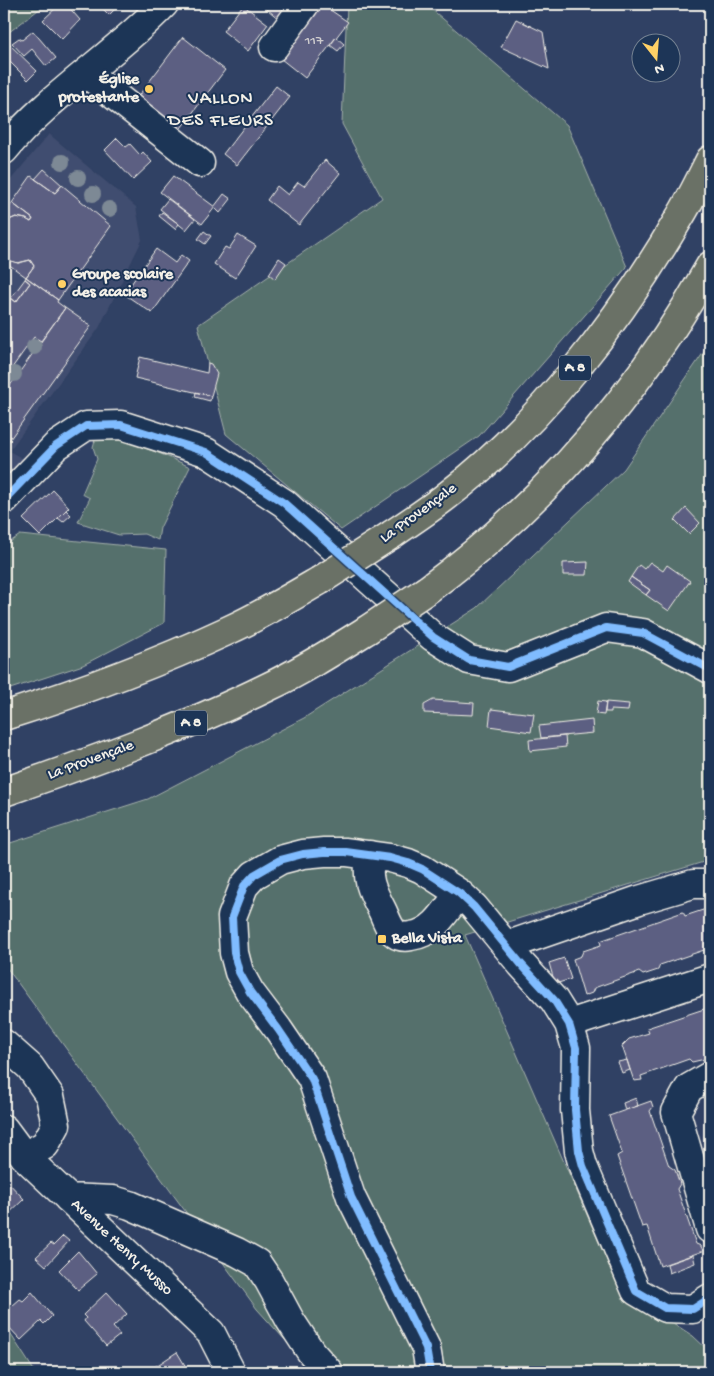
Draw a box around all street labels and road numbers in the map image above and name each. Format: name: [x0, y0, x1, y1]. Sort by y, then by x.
road number: A 8: [559, 356, 591, 380]
street label: La Provençale: [377, 479, 462, 548]
road number: A 8: [175, 710, 207, 736]
street label: La Provençale: [45, 736, 137, 785]
street label: Avenue Henry Musso: [66, 1196, 176, 1300]

